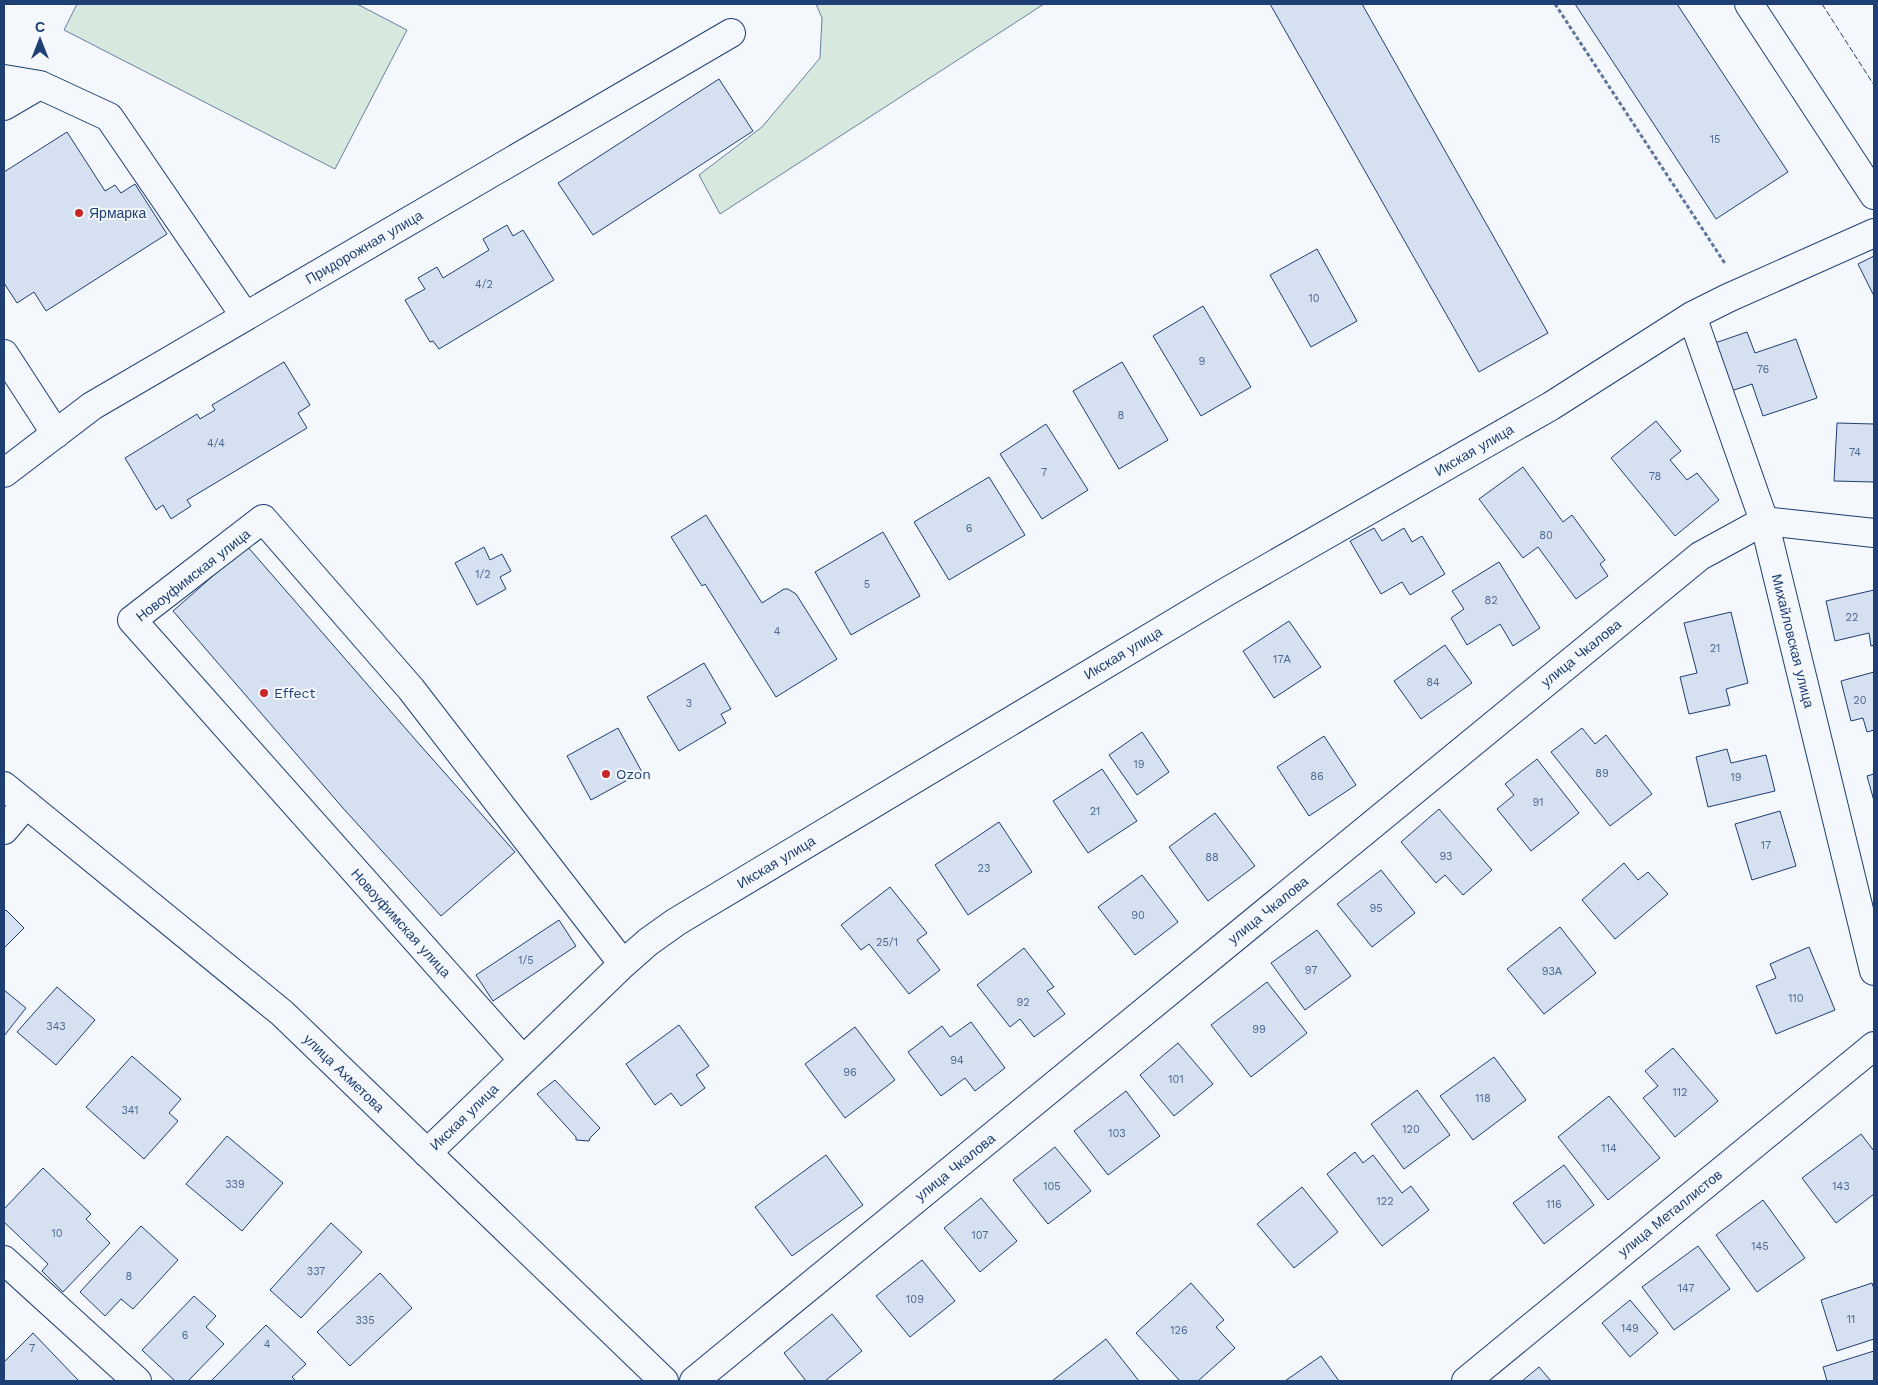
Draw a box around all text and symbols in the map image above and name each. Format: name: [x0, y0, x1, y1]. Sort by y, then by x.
north arrow: [15, 15, 65, 65]
text: С: [35, 19, 45, 35]
house number: 15: [1710, 133, 1720, 146]
place label: Ярмарка: [89, 205, 147, 221]
marker: Ярмарка: [73, 207, 85, 219]
street label: Придорожная улица: [303, 207, 426, 287]
house number: 4/2: [475, 278, 493, 291]
house number: 10: [1308, 292, 1320, 305]
house number: 9: [1199, 355, 1206, 368]
house number: 76: [1757, 363, 1770, 376]
house number: 8: [1118, 409, 1125, 422]
street label: Икская улица: [1432, 421, 1516, 479]
house number: 4/4: [207, 437, 225, 450]
house number: 74: [1849, 446, 1861, 459]
house number: 7: [1041, 466, 1047, 479]
house number: 78: [1649, 470, 1662, 483]
house number: 6: [966, 522, 973, 535]
street label: Новоуфимская улица: [133, 525, 254, 625]
house number: 80: [1539, 529, 1553, 542]
house number: 1/2: [475, 568, 491, 581]
street label: Михайловская улица: [1769, 572, 1817, 710]
house number: 5: [864, 578, 870, 591]
house number: 82: [1484, 594, 1498, 607]
house number: 22: [1846, 611, 1858, 624]
street label: улица Чкалова: [1538, 616, 1624, 690]
street label: Икская улица: [1081, 623, 1165, 683]
house number: 4: [774, 625, 781, 638]
house number: 21: [1710, 642, 1720, 655]
house number: 17А: [1273, 653, 1292, 666]
house number: 84: [1426, 676, 1440, 689]
place label: Effect: [274, 685, 315, 701]
marker: Effect: [258, 687, 270, 699]
house number: 20: [1853, 694, 1867, 707]
house number: 3: [686, 697, 692, 710]
house number: 19: [1133, 758, 1145, 771]
place label: Ozon: [616, 766, 651, 782]
house number: 89: [1595, 767, 1609, 780]
marker: Ozon: [600, 768, 612, 780]
house number: 86: [1310, 770, 1324, 783]
house number: 19: [1730, 771, 1742, 784]
house number: 91: [1532, 796, 1544, 809]
house number: 21: [1090, 805, 1100, 818]
street label: Икская улица: [734, 832, 818, 892]
house number: 17: [1761, 839, 1771, 852]
house number: 93: [1440, 850, 1452, 863]
house number: 88: [1205, 851, 1219, 864]
house number: 23: [978, 862, 990, 875]
street label: Новоуфимская улица: [348, 865, 454, 981]
street label: улица Чкалова: [1225, 873, 1311, 947]
house number: 95: [1369, 902, 1383, 915]
house number: 90: [1131, 909, 1145, 922]
house number: 25/1: [876, 936, 898, 949]
house number: 1/5: [518, 954, 534, 967]
house number: 97: [1305, 964, 1317, 977]
house number: 93А: [1542, 965, 1563, 978]
house number: 110: [1788, 992, 1804, 1005]
house number: 92: [1016, 996, 1030, 1009]
house number: 343: [46, 1020, 66, 1033]
house number: 99: [1252, 1023, 1266, 1036]
street label: улица Ахметова: [300, 1031, 388, 1116]
house number: 94: [950, 1054, 964, 1067]
house number: 96: [843, 1066, 857, 1079]
house number: 101: [1168, 1073, 1184, 1086]
street label: Икская улица: [427, 1080, 502, 1153]
house number: 112: [1673, 1086, 1688, 1099]
house number: 118: [1475, 1092, 1491, 1105]
house number: 341: [121, 1104, 139, 1117]
house number: 120: [1402, 1123, 1420, 1136]
house number: 103: [1108, 1127, 1126, 1140]
street label: улица Чкалова: [912, 1130, 998, 1204]
house number: 114: [1601, 1142, 1617, 1155]
street label: улица Металлистов: [1615, 1166, 1725, 1260]
house number: 339: [225, 1178, 245, 1191]
house number: 105: [1043, 1180, 1061, 1193]
house number: 143: [1832, 1180, 1850, 1193]
house number: 122: [1376, 1195, 1394, 1208]
house number: 116: [1546, 1198, 1562, 1211]
house number: 10: [51, 1227, 63, 1240]
house number: 107: [971, 1229, 989, 1242]
house number: 145: [1751, 1240, 1769, 1253]
house number: 337: [307, 1265, 325, 1278]
house number: 8: [126, 1270, 133, 1283]
house number: 147: [1678, 1282, 1694, 1295]
house number: 109: [906, 1293, 924, 1306]
house number: 11: [1847, 1313, 1855, 1326]
house number: 335: [355, 1314, 375, 1327]
house number: 149: [1621, 1322, 1639, 1335]
house number: 126: [1170, 1324, 1188, 1337]
house number: 6: [182, 1329, 189, 1342]
house number: 4: [264, 1338, 271, 1351]
house number: 7: [29, 1342, 35, 1355]

